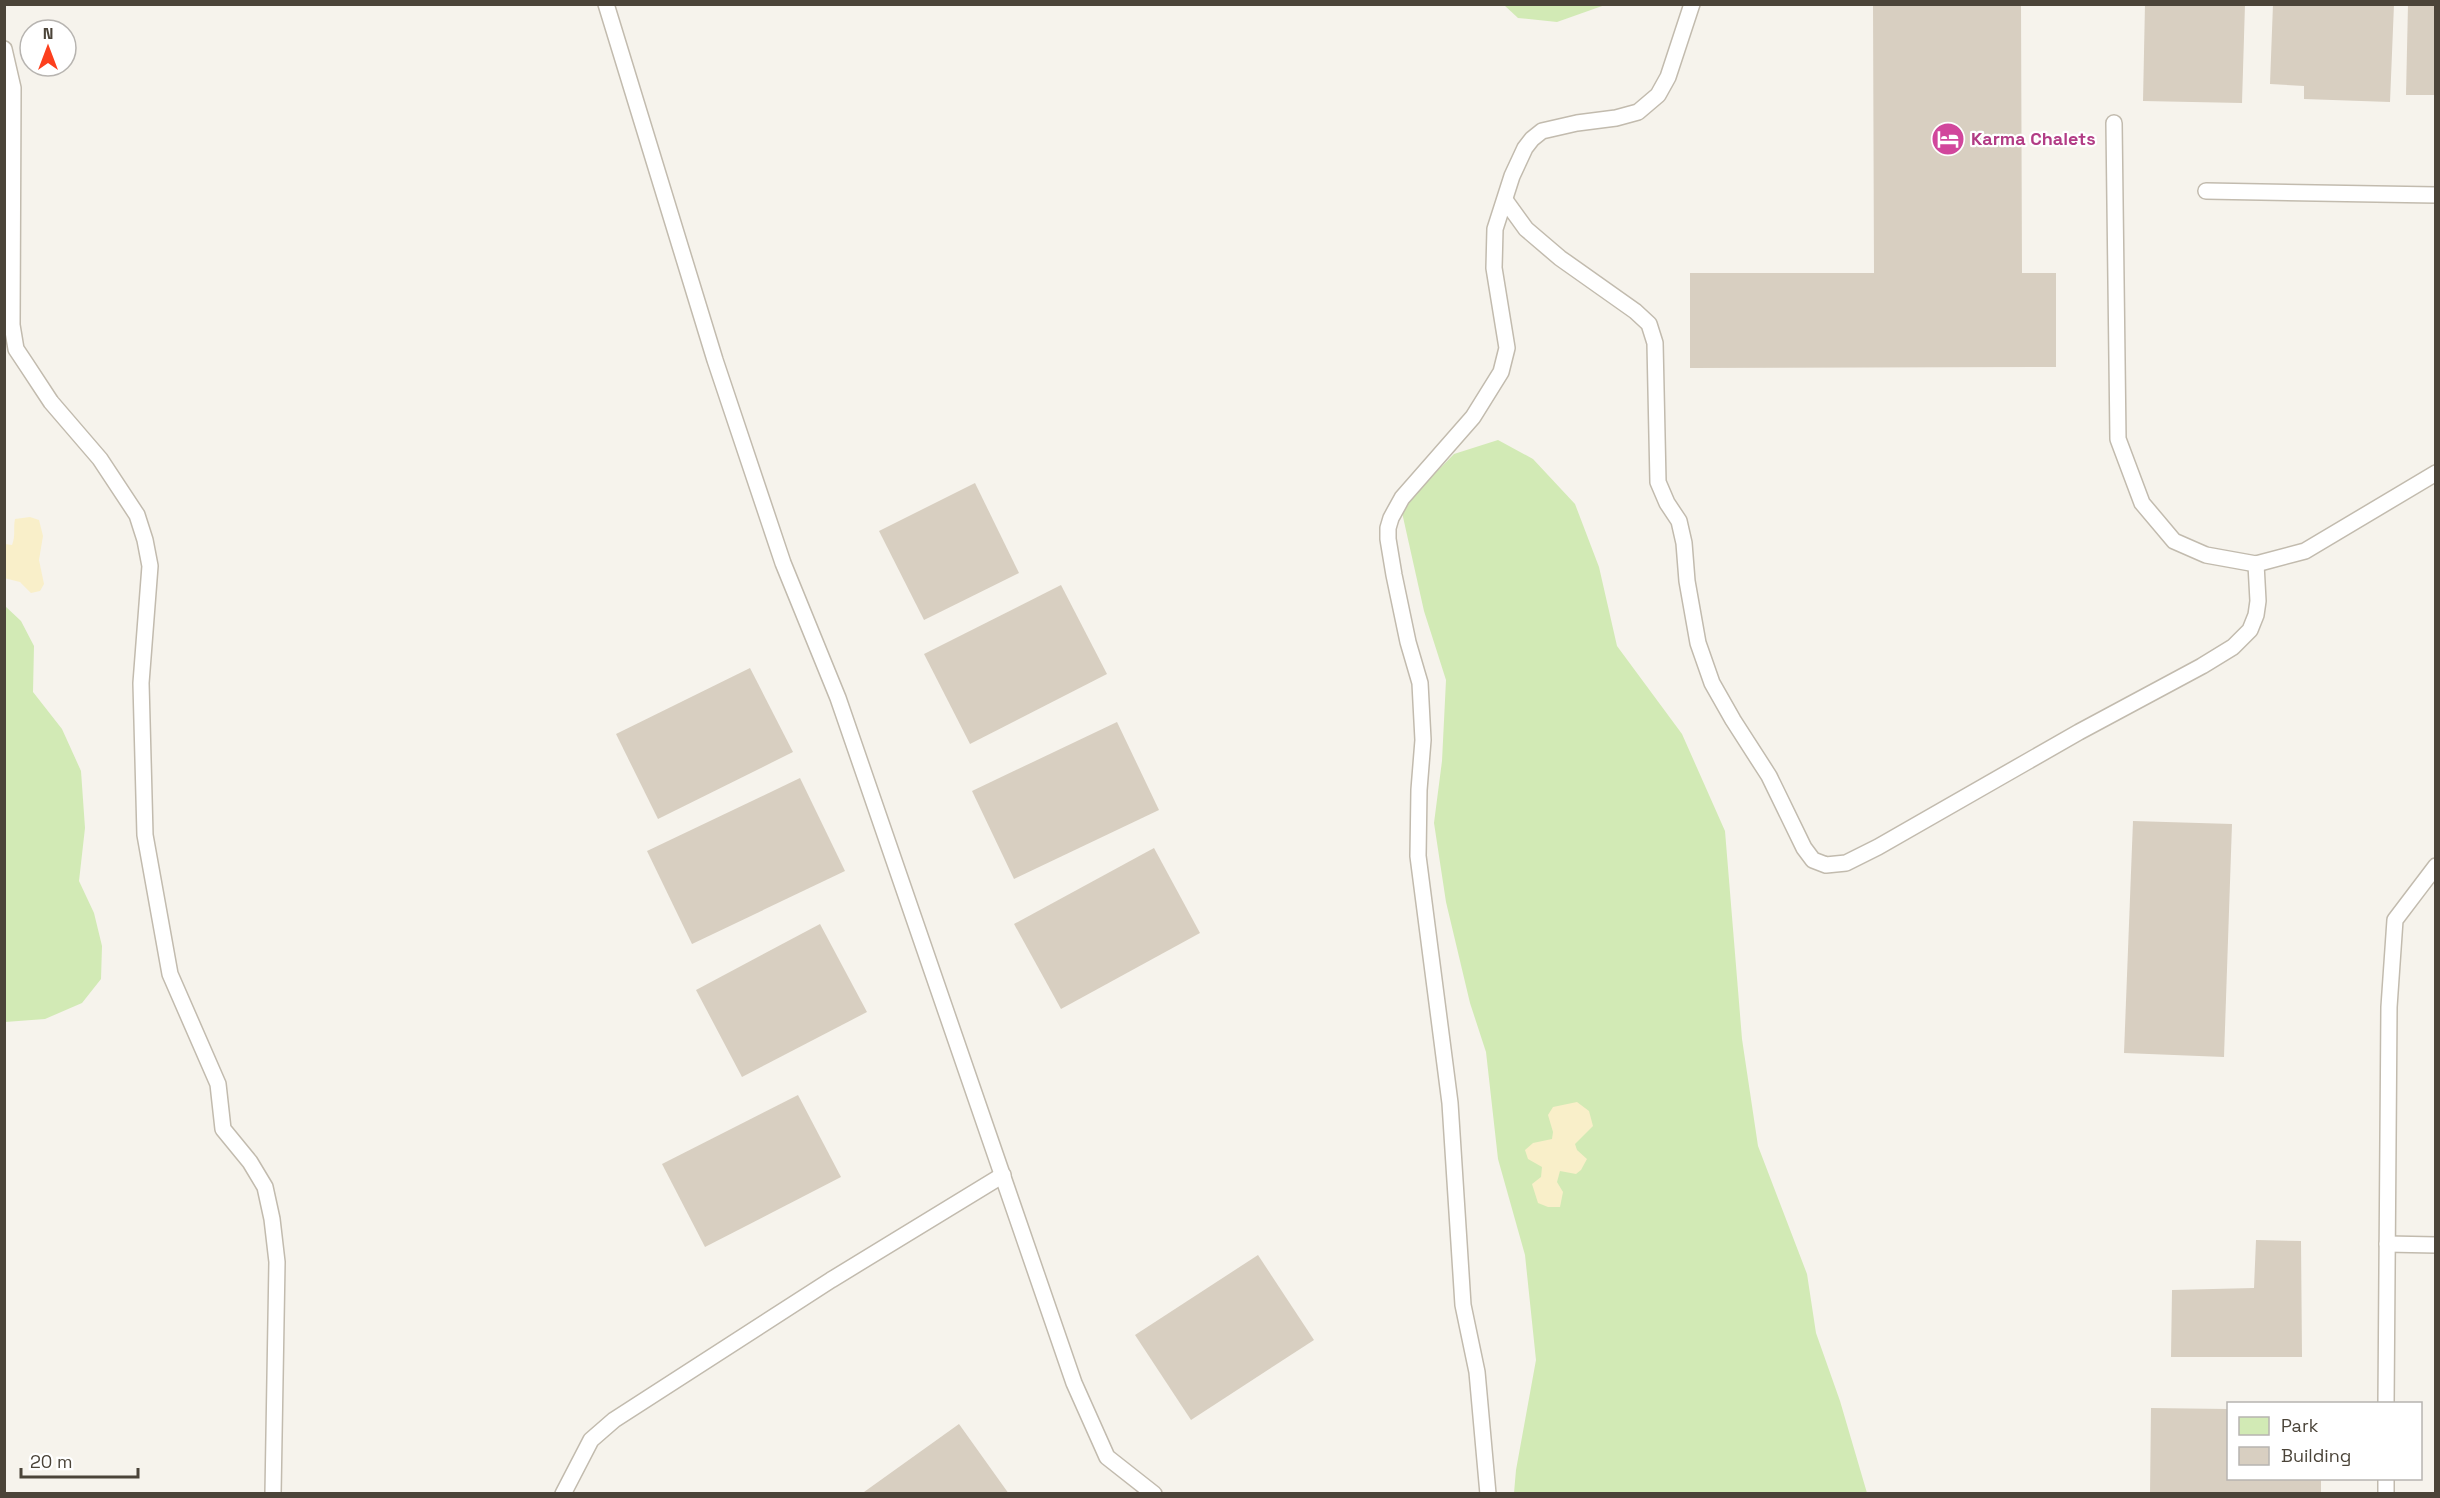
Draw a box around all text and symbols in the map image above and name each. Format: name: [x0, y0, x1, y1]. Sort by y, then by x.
north arrow: [18, 18, 78, 78]
text: N: [43, 23, 53, 44]
hotel icon: Karma Chalets: [1930, 121, 1966, 157]
place label: Karma Chalets: [1971, 127, 2096, 150]
legend: [2227, 1402, 2422, 1480]
text: Park: [2281, 1414, 2319, 1437]
scale bar: [21, 1441, 138, 1479]
text: Building: [2281, 1444, 2351, 1467]
text: 20 m: [30, 1450, 73, 1473]

